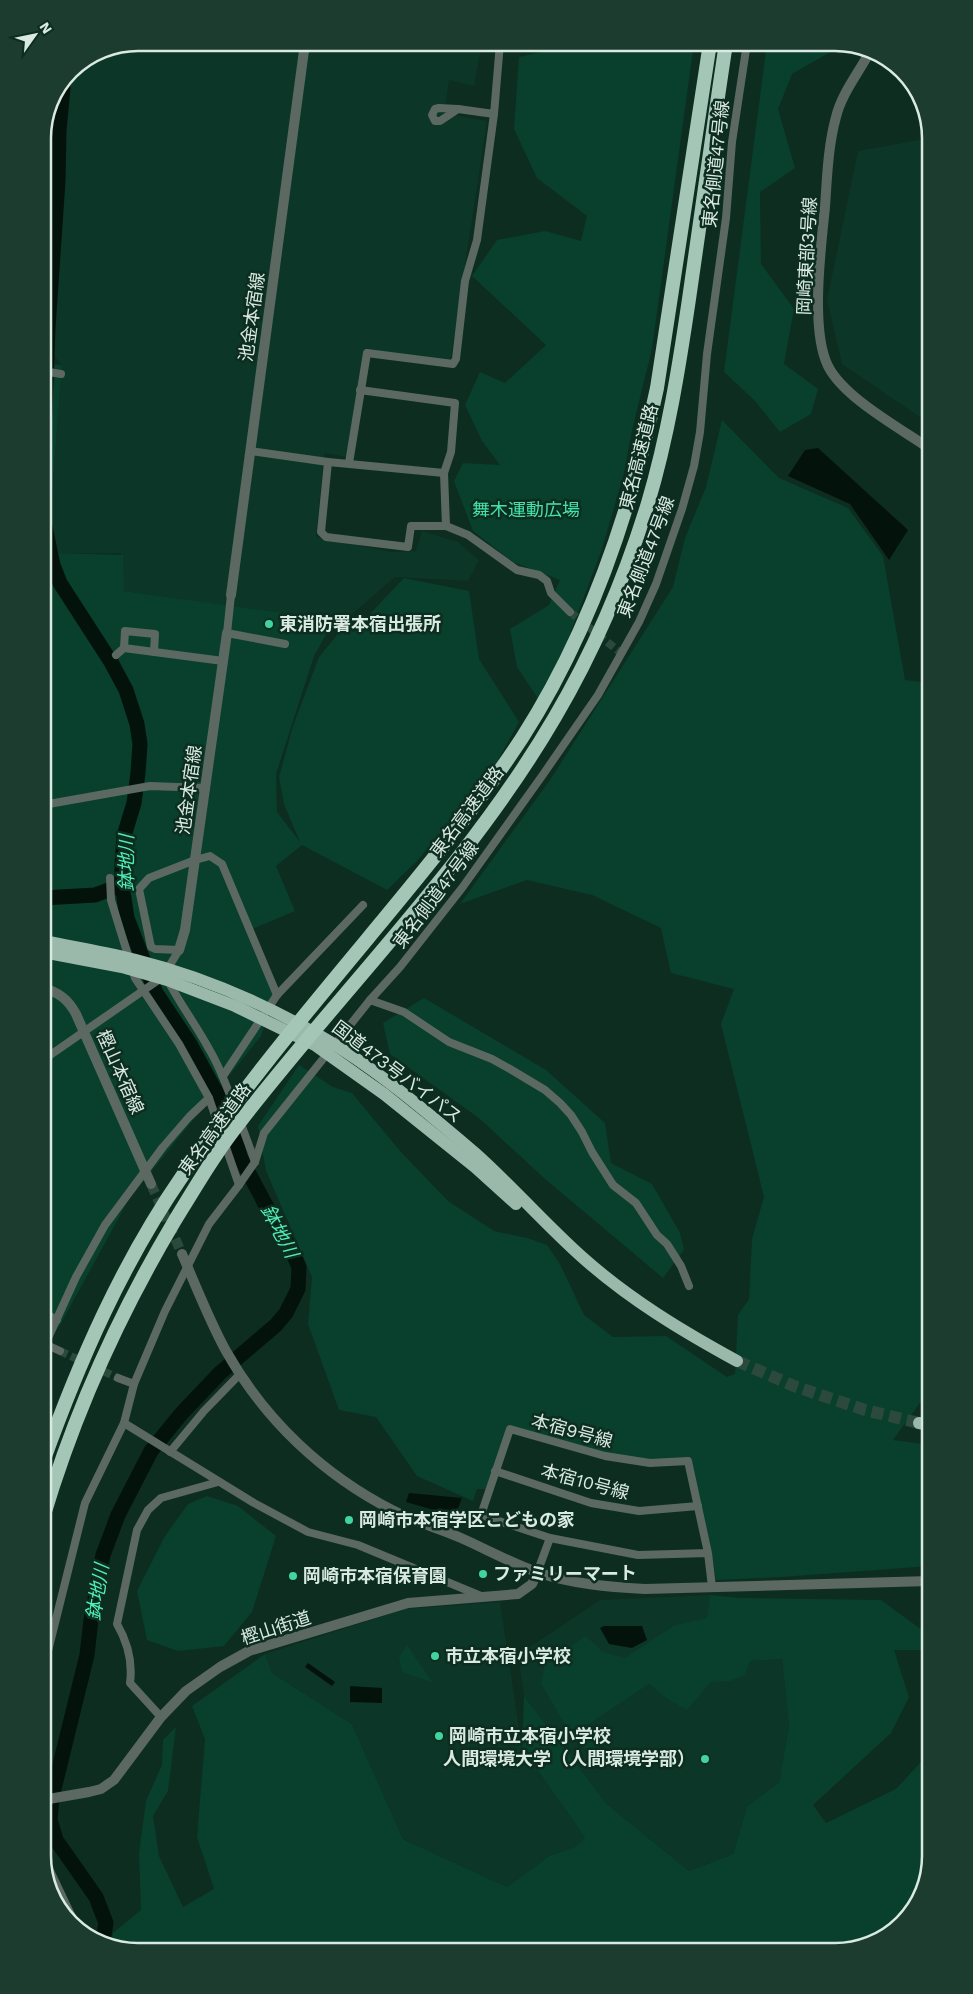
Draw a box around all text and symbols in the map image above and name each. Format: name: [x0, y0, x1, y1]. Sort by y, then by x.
north arrow: [10, 10, 60, 60]
text: N: [36, 19, 55, 37]
street label: 東名側道47号線: [698, 99, 733, 229]
street label: 岡崎東部3号線: [793, 196, 820, 316]
street label: 池金本宿線: [235, 271, 268, 363]
street label: 東名高速道路: [615, 402, 662, 512]
street label: 東名側道47号線: [613, 493, 678, 620]
park label: 舞木運動広場: [472, 499, 580, 520]
place label: 東消防署本宿出張所: [279, 613, 441, 634]
marker: 東消防署本宿出張所: [263, 618, 275, 630]
street label: 池金本宿線: [172, 744, 205, 836]
street label: 東名高速道路: [426, 762, 507, 861]
water label: 鉢地川: [115, 833, 138, 892]
street label: 東名側道47号線: [389, 837, 483, 952]
street label: 国道473号バイパス: [329, 1016, 466, 1127]
street label: 樫山本宿線: [93, 1026, 148, 1117]
street label: 東名高速道路: [174, 1079, 255, 1179]
water label: 鉢地川: [256, 1201, 304, 1264]
street label: 本宿9号線: [529, 1410, 615, 1451]
street label: 本宿10号線: [539, 1460, 631, 1503]
place label: 岡崎市本宿学区こどもの家: [359, 1509, 575, 1530]
marker: 岡崎市本宿学区こどもの家: [343, 1514, 355, 1526]
water label: 鉢地川: [82, 1560, 114, 1622]
place label: ファミリーマート: [493, 1563, 637, 1584]
place label: 岡崎市本宿保育園: [303, 1565, 447, 1586]
marker: ファミリーマート: [477, 1568, 489, 1580]
marker: 岡崎市本宿保育園: [287, 1570, 299, 1582]
street label: 樫山街道: [238, 1606, 313, 1649]
place label: 市立本宿小学校: [445, 1645, 571, 1666]
marker: 市立本宿小学校: [429, 1650, 441, 1662]
place label: 岡崎市立本宿小学校: [449, 1725, 611, 1746]
marker: 岡崎市立本宿小学校: [433, 1730, 445, 1742]
place label: 人間環境大学（人間環境学部）: [443, 1748, 695, 1769]
marker: 人間環境大学（人間環境学部）: [699, 1753, 711, 1765]

